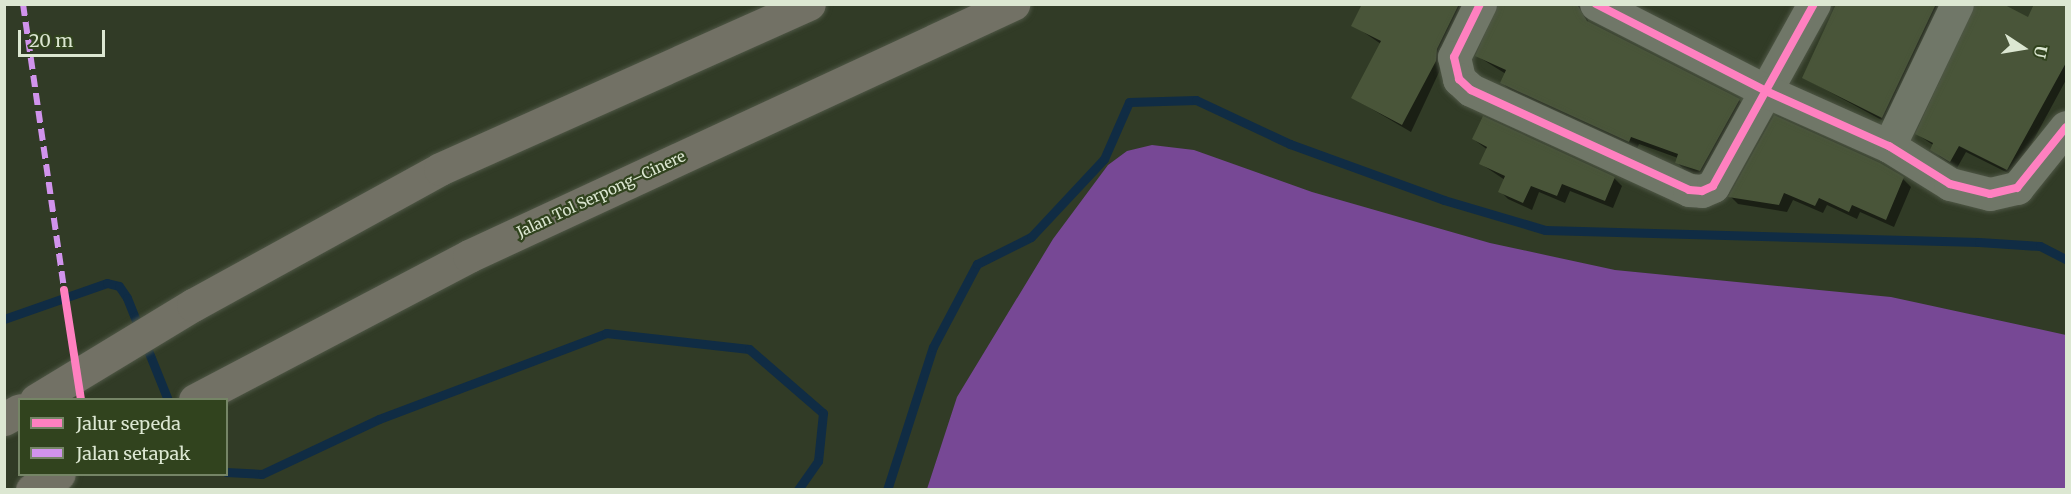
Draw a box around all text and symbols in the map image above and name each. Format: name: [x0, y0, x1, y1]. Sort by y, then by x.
scale bar: [21, 18, 108, 56]
north arrow: [1993, 18, 2053, 78]
text: 20 m: [29, 29, 73, 52]
text: U: [2030, 44, 2052, 60]
street label: Jalan Tol Serpong–Cinere: [514, 147, 688, 241]
legend: [18, 398, 228, 476]
text: Jalur sepeda: [76, 412, 181, 435]
text: Jalan setapak: [76, 442, 191, 465]

